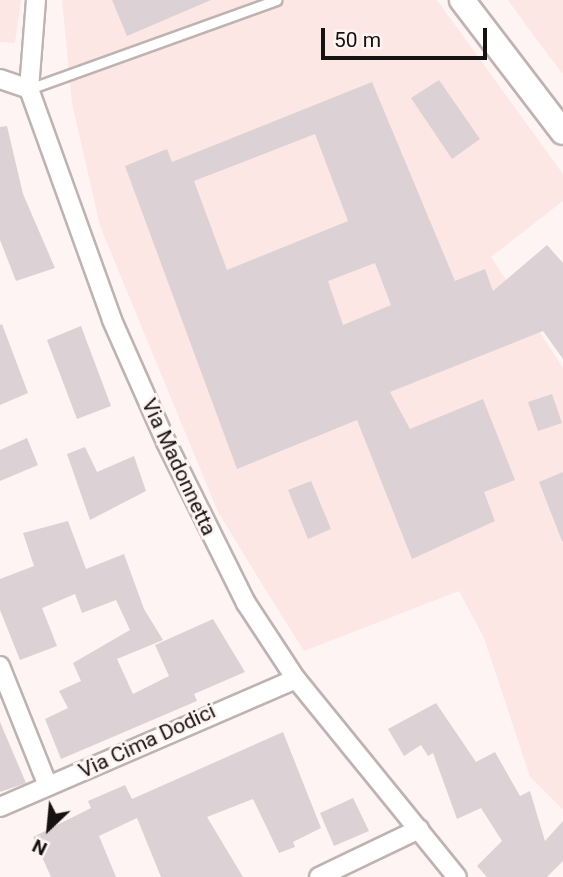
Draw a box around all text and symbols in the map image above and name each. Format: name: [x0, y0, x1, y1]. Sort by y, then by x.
scale bar: [325, 14, 491, 58]
text: 50 m: [334, 28, 381, 52]
street label: Via Madonnetta: [136, 395, 222, 539]
street label: Via Cima Dodici: [75, 698, 219, 784]
north arrow: [14, 793, 84, 863]
text: N: [29, 834, 51, 861]

